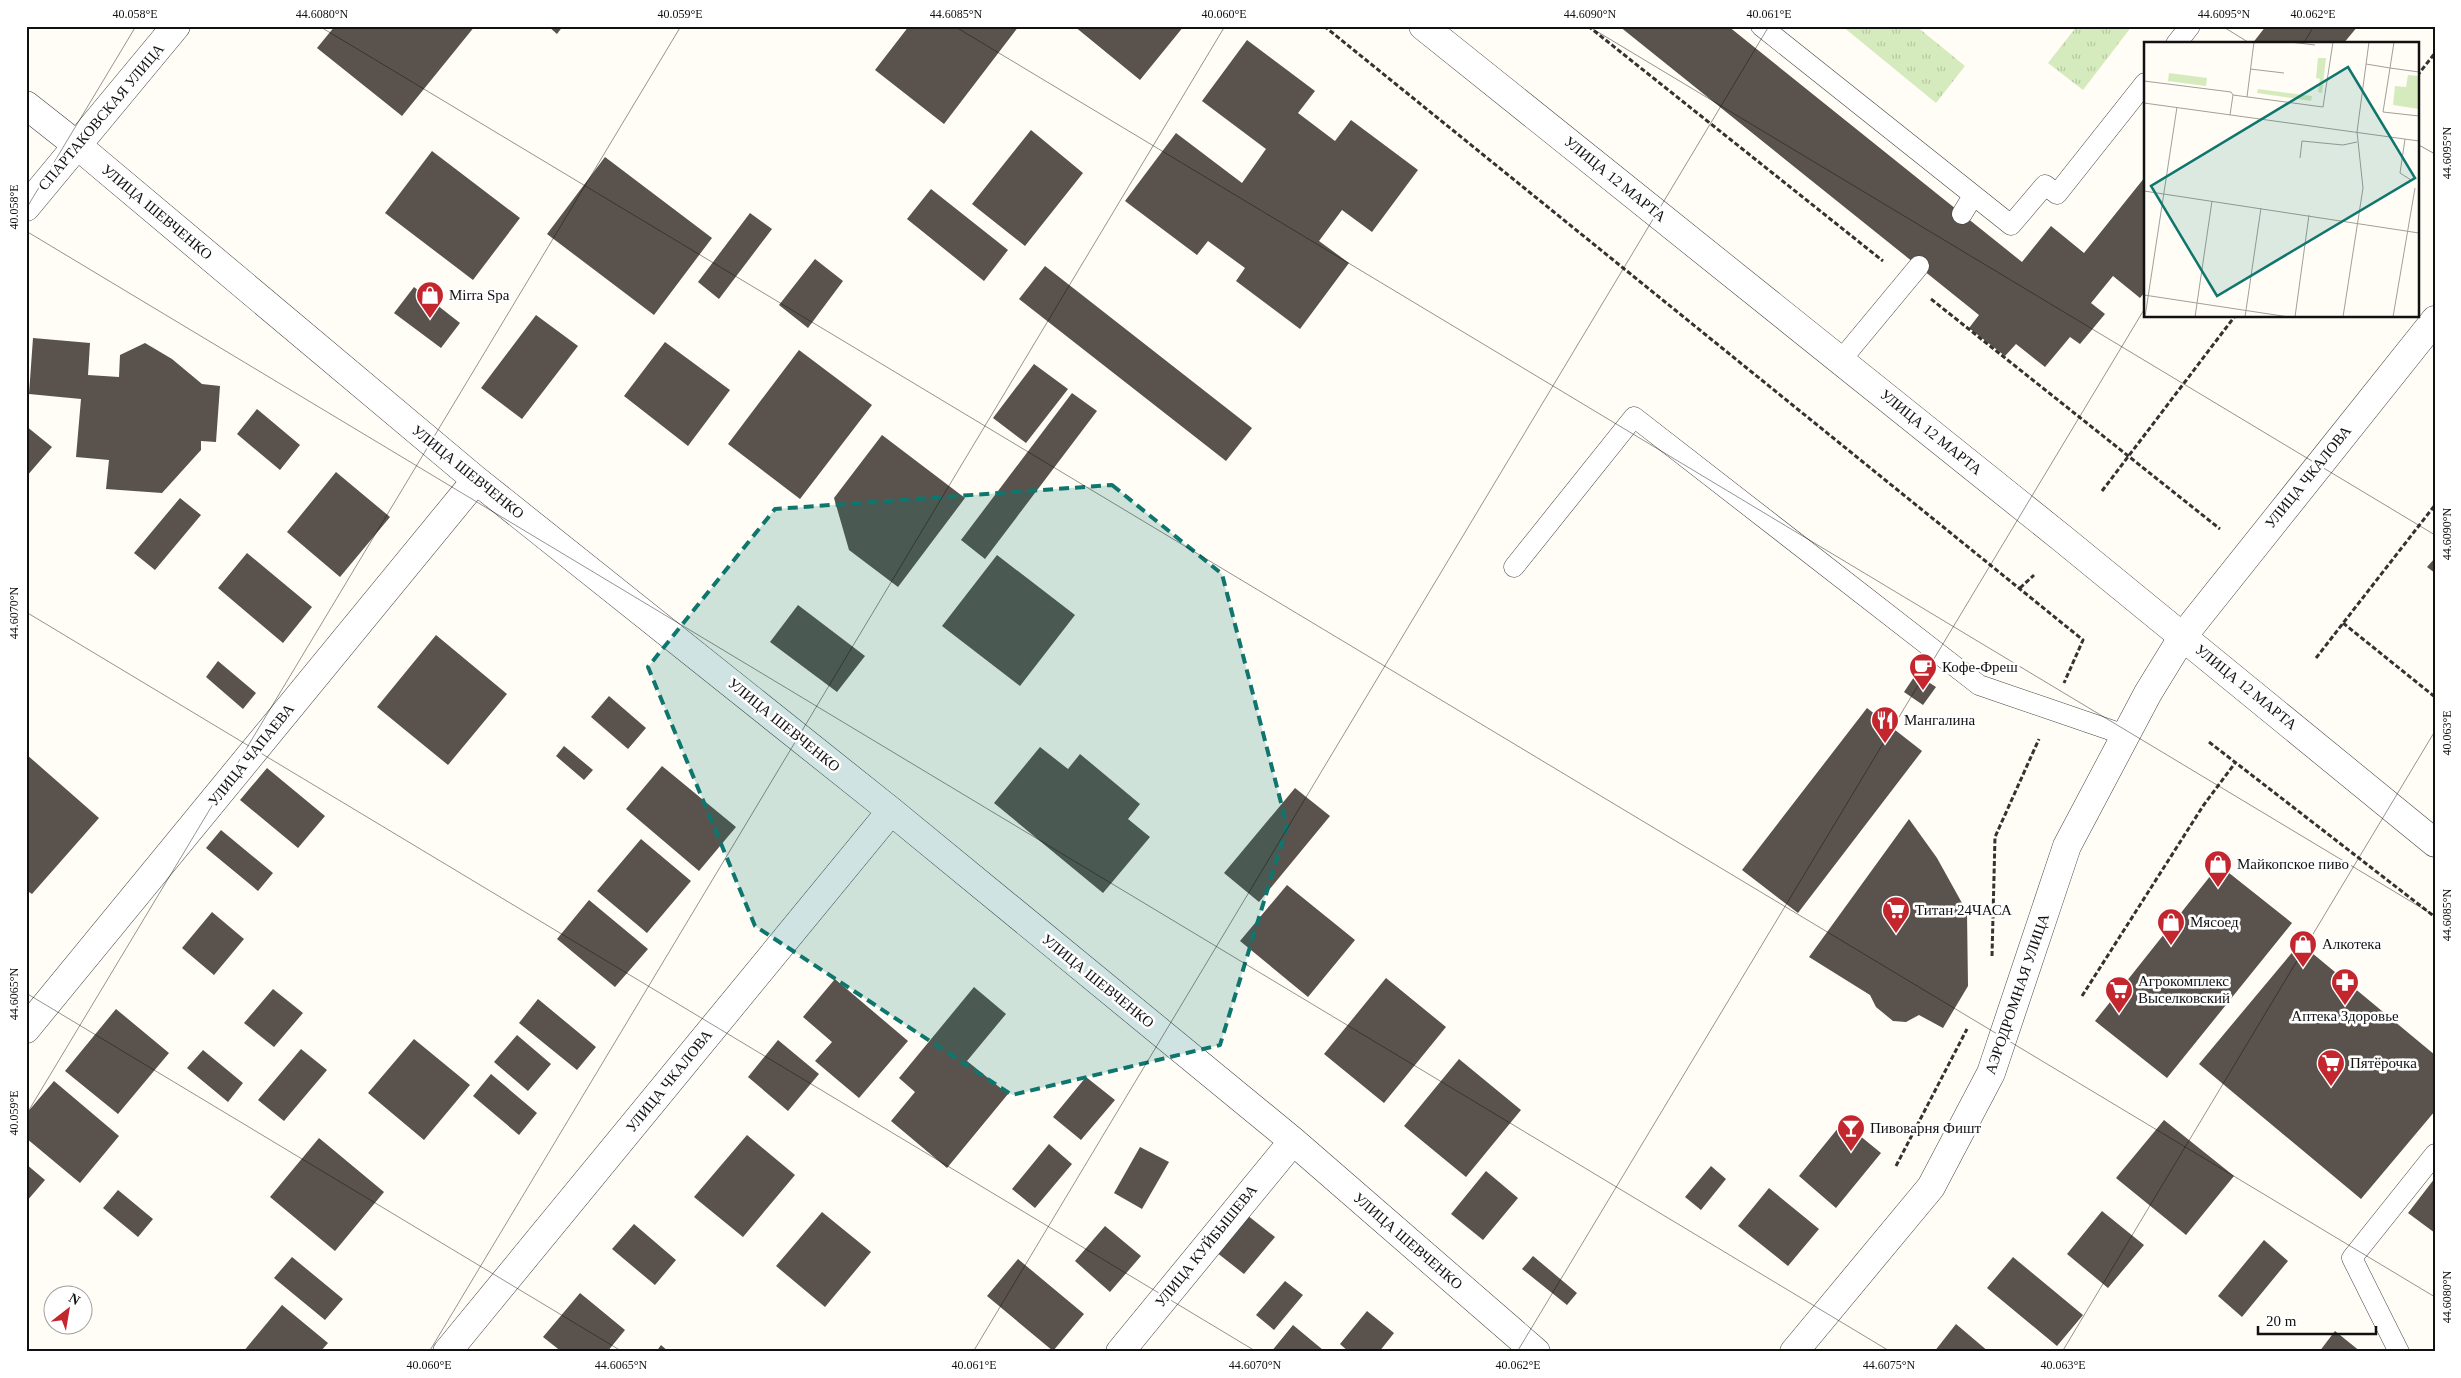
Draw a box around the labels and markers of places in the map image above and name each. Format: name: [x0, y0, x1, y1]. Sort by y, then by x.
shop icon: Mirra Spa: [415, 280, 445, 319]
place label: Mirra Spa: [449, 287, 510, 303]
cafe icon: Кофе-Фреш: [1908, 652, 1938, 691]
place label: Кофе-Фреш: [1942, 659, 2018, 675]
restaurant icon: Мангалина: [1870, 705, 1900, 744]
place label: Мангалина: [1904, 712, 1976, 728]
shop icon: Майкопское пиво: [2203, 849, 2233, 888]
place label: Майкопское пиво: [2237, 856, 2349, 872]
supermarket icon: Титан 24ЧАСА: [1881, 895, 1911, 934]
place label: Титан 24ЧАСА: [1915, 902, 2012, 918]
shop icon: Мясоед: [2156, 907, 2186, 946]
place label: Мясоед: [2190, 914, 2239, 930]
shop icon: Алкотека: [2288, 929, 2318, 968]
place label: Алкотека: [2322, 936, 2381, 952]
pharmacy icon: Аптека Здоровье: [2330, 967, 2360, 1006]
place label: Агрокомплекс Выселковский: [2138, 973, 2230, 1006]
supermarket icon: Агрокомплекс Выселковский: [2104, 975, 2134, 1014]
place label: Аптека Здоровье: [2291, 1008, 2399, 1024]
supermarket icon: Пятёрочка: [2316, 1048, 2346, 1087]
place label: Пятёрочка: [2350, 1055, 2417, 1071]
bar icon: Пивоварня Фишт: [1836, 1113, 1866, 1152]
place label: Пивоварня Фишт: [1870, 1120, 1981, 1136]

